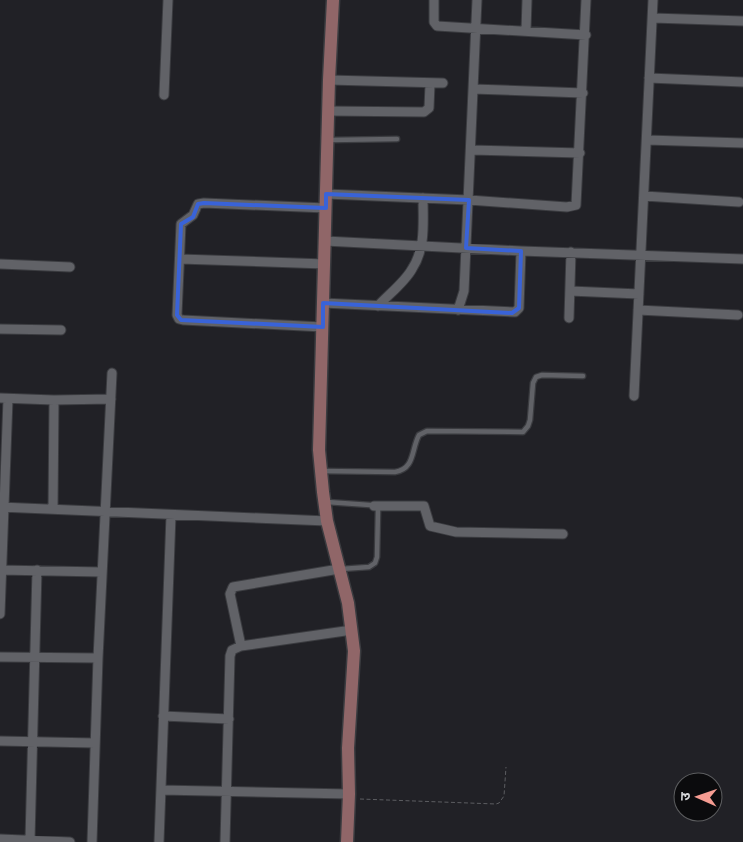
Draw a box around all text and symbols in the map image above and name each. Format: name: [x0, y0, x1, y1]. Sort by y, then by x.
north arrow: [673, 772, 723, 822]
text: उ: [676, 791, 694, 801]

